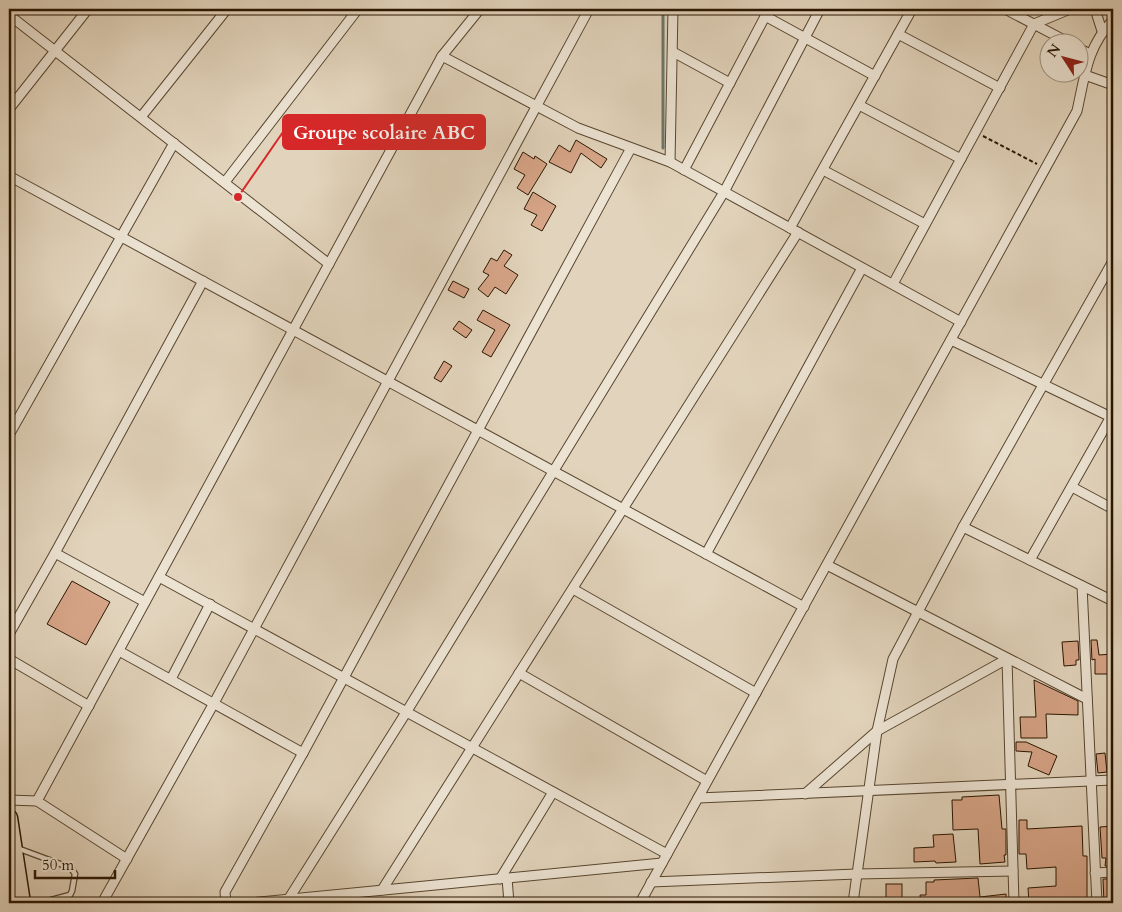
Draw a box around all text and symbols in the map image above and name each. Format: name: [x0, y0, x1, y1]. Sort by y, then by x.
north arrow: [1040, 32, 1090, 82]
text: N: [1043, 40, 1065, 61]
callout: Groupe scolaire ABC: [283, 115, 485, 149]
text: Groupe scolaire ABC: [293, 120, 475, 146]
scale bar: [35, 847, 115, 879]
text: 50 m: [42, 855, 74, 875]

